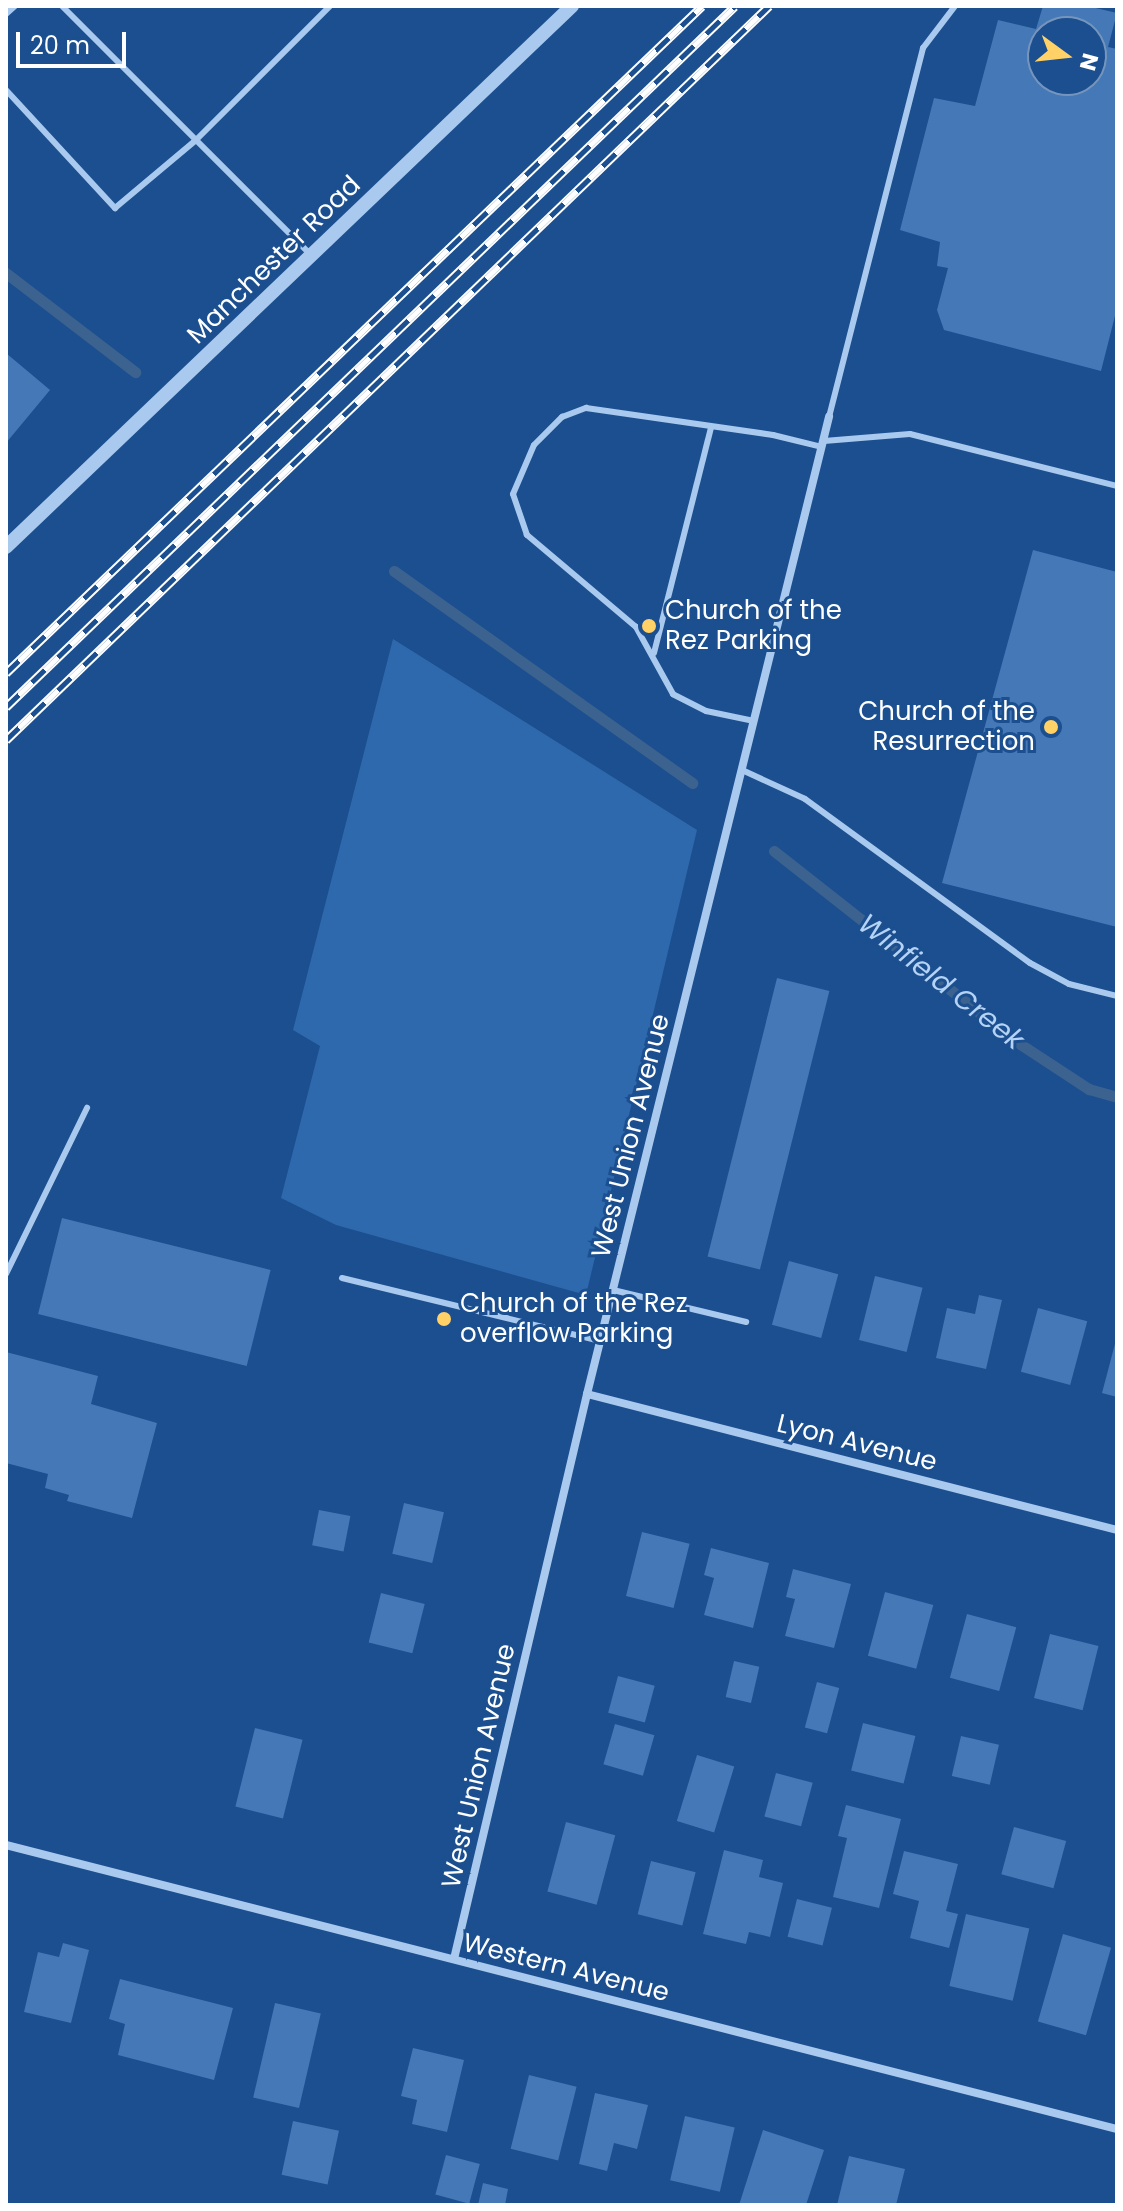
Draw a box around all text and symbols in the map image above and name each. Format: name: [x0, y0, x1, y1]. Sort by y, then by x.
scale bar: [20, 16, 130, 66]
north arrow: [1027, 16, 1107, 96]
text: 20 m: [30, 29, 90, 62]
text: N: [1072, 50, 1106, 74]
street label: Manchester Road: [181, 169, 367, 351]
place label: Church of the Rez Parking: [665, 595, 842, 656]
marker: Church of the Rez Parking: [640, 617, 658, 635]
place label: Church of the Resurrection: [858, 696, 1035, 758]
marker: Church of the Resurrection: [1042, 718, 1060, 736]
water label: Winfield Creek: [851, 907, 1031, 1057]
street label: West Union Avenue: [586, 1011, 676, 1261]
place label: Church of the Rez overflow Parking: [460, 1288, 687, 1350]
marker: Church of the Rez overflow Parking: [435, 1310, 453, 1328]
street label: Lyon Avenue: [774, 1408, 940, 1478]
street label: West Union Avenue: [436, 1641, 522, 1891]
street label: Western Avenue: [460, 1927, 672, 2009]

